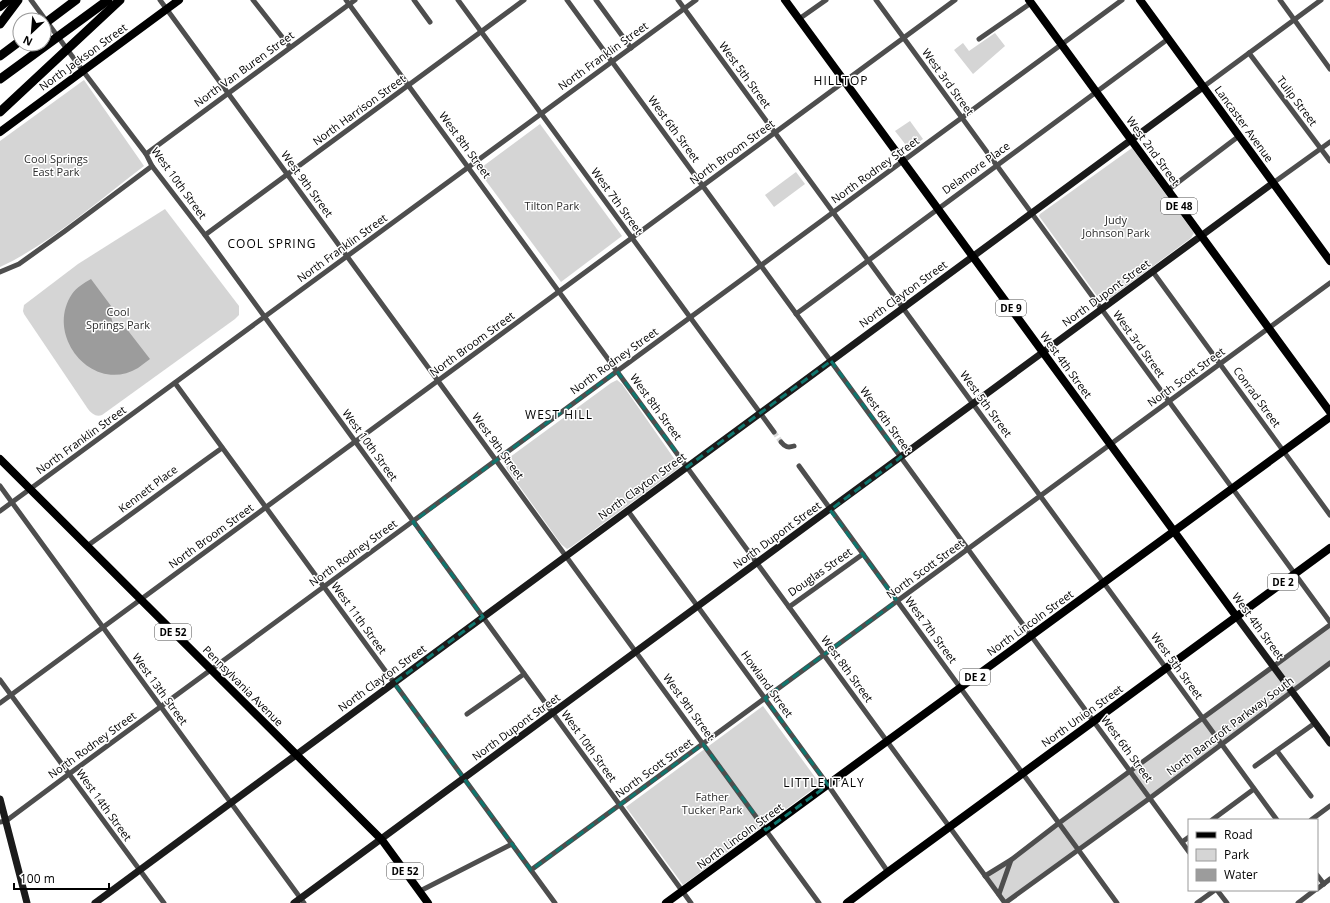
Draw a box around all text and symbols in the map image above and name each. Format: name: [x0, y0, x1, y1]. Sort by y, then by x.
north arrow: [12, 12, 52, 52]
street label: North Franklin Street: [555, 18, 651, 93]
street label: North Jackson Street: [36, 20, 130, 94]
street label: North Van Buren Street: [191, 27, 297, 110]
text: N: [20, 33, 35, 50]
street label: West 5th Street: [716, 38, 775, 111]
street label: West 3rd Street: [919, 45, 978, 118]
street label: North Harrison Street: [309, 71, 408, 148]
district label: HILLTOP: [814, 72, 868, 89]
street label: Tulip Street: [1274, 73, 1321, 129]
street label: Lancaster Avenue: [1212, 82, 1277, 165]
street label: West 6th Street: [645, 92, 704, 165]
street label: West 8th Street: [436, 108, 495, 181]
street label: West 2nd Street: [1123, 113, 1184, 188]
street label: North Broom Street: [686, 116, 777, 188]
street label: North Rodney Street: [828, 133, 922, 207]
street label: Delamore Place: [939, 138, 1013, 197]
street label: West 10th Street: [148, 144, 211, 222]
street label: West 9th Street: [278, 147, 337, 220]
park label: Cool Springs East Park: [24, 151, 88, 179]
street label: West 7th Street: [588, 164, 647, 237]
park label: Tilton Park: [525, 198, 580, 213]
road number: DE 48: [1161, 198, 1197, 214]
street label: North Franklin Street: [294, 210, 390, 285]
park label: Judy Johnson Park: [1081, 212, 1150, 240]
district label: COOL SPRING: [228, 235, 316, 252]
street label: North Dupont Street: [1059, 256, 1153, 330]
street label: North Clayton Street: [856, 257, 950, 331]
road number: DE 9: [996, 300, 1026, 316]
park label: Cool Springs Park: [86, 304, 150, 332]
street label: West 3rd Street: [1110, 307, 1169, 380]
street label: North Broom Street: [426, 308, 517, 380]
street label: North Rodney Street: [567, 324, 661, 398]
street label: West 4th Street: [1037, 328, 1096, 401]
street label: North Scott Street: [1144, 343, 1227, 410]
street label: Conrad Street: [1230, 363, 1284, 430]
street label: West 5th Street: [957, 367, 1016, 440]
street label: West 8th Street: [627, 370, 686, 443]
street label: West 6th Street: [857, 383, 916, 456]
street label: North Franklin Street: [33, 402, 129, 477]
street label: West 10th Street: [339, 406, 402, 484]
district label: WEST HILL: [525, 406, 593, 423]
street label: West 9th Street: [469, 409, 528, 482]
street label: North Clayton Street: [595, 449, 689, 523]
street label: Kennett Place: [115, 461, 180, 516]
street label: North Dupont Street: [730, 498, 824, 572]
street label: North Broom Street: [165, 500, 256, 572]
street label: North Rodney Street: [306, 516, 400, 590]
street label: North Scott Street: [883, 535, 966, 602]
street label: Douglas Street: [785, 544, 855, 599]
road number: DE 2: [1268, 574, 1298, 590]
street label: West 11th Street: [328, 579, 391, 657]
street label: North Lincoln Street: [984, 586, 1076, 659]
street label: West 4th Street: [1229, 589, 1288, 662]
street label: West 7th Street: [902, 593, 961, 666]
road number: DE 52: [155, 624, 191, 640]
street label: West 5th Street: [1148, 629, 1207, 702]
street label: West 8th Street: [818, 632, 877, 705]
street label: North Clayton Street: [335, 641, 429, 715]
street label: Pennsylvania Avenue: [200, 642, 287, 729]
street label: Howland Street: [738, 647, 797, 720]
street label: West 13th Street: [129, 650, 192, 728]
road number: DE 2: [960, 669, 990, 685]
street label: West 9th Street: [660, 670, 719, 743]
street label: North Bancroft Parkway South: [1163, 673, 1296, 778]
street label: North Union Street: [1038, 681, 1126, 750]
street label: North Dupont Street: [469, 690, 563, 764]
street label: West 10th Street: [558, 707, 621, 785]
street label: North Rodney Street: [45, 708, 139, 782]
street label: West 6th Street: [1098, 712, 1157, 785]
street label: North Scott Street: [612, 734, 695, 801]
street label: West 14th Street: [73, 766, 136, 844]
district label: LITTLE ITALY: [783, 774, 865, 791]
park label: Father Tucker Park: [682, 789, 742, 817]
street label: North Lincoln Street: [694, 799, 786, 872]
legend: [1188, 819, 1318, 891]
text: Road: [1224, 826, 1253, 843]
text: Park: [1224, 846, 1250, 863]
road number: DE 52: [387, 863, 423, 879]
scale bar: [14, 865, 109, 891]
text: Water: [1224, 866, 1258, 883]
text: 100 m: [20, 870, 55, 887]

